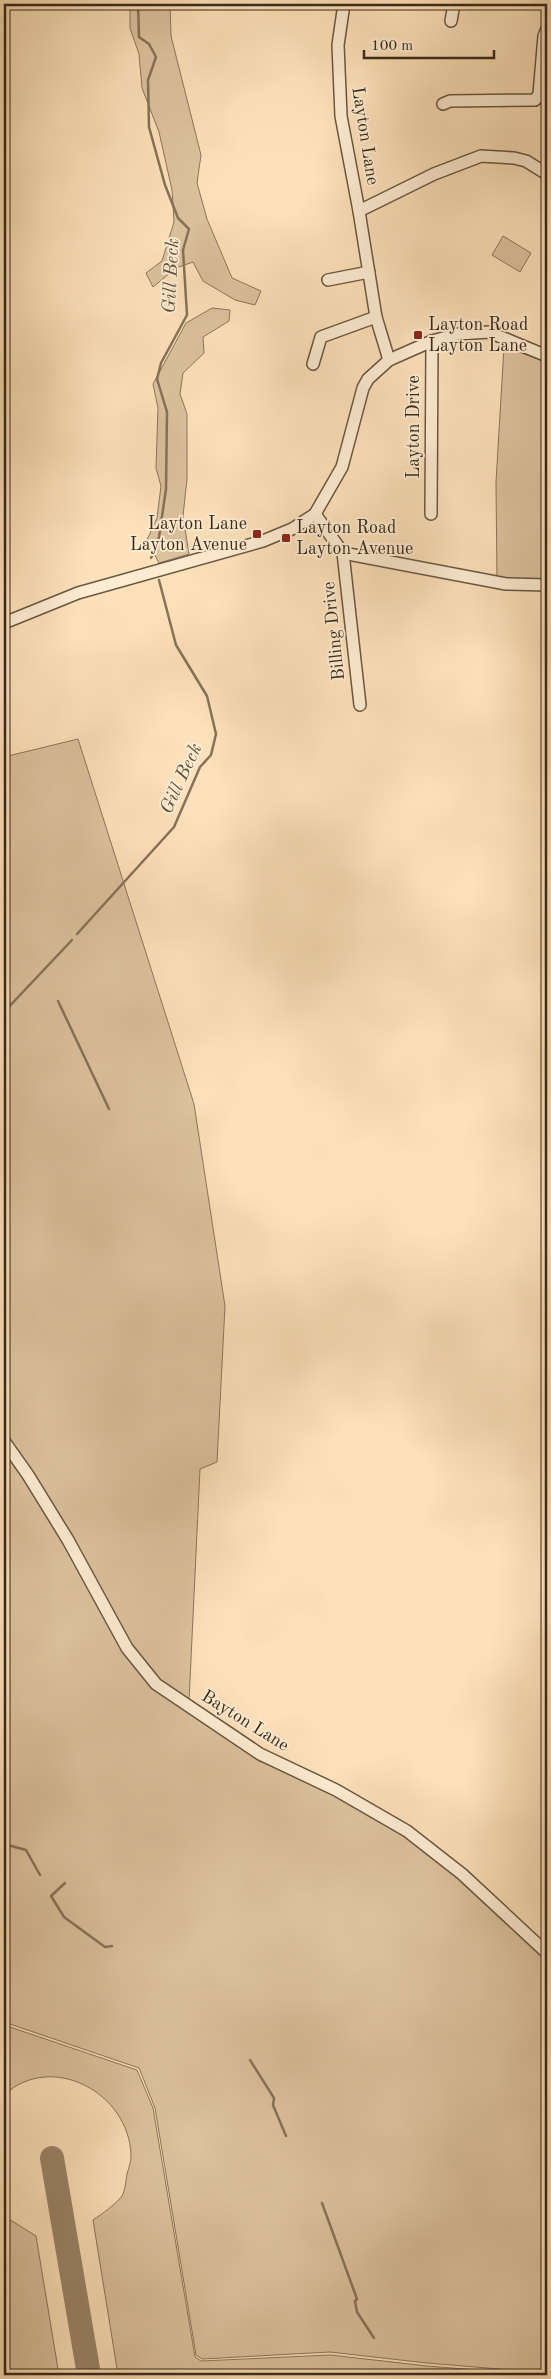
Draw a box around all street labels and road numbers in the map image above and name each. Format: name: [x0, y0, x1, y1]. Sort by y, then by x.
street label: Layton Lane: [348, 86, 382, 186]
street label: Layton Drive: [405, 375, 423, 479]
street label: Billing Drive: [320, 581, 348, 681]
street label: Bayton Lane: [198, 1687, 292, 1755]

